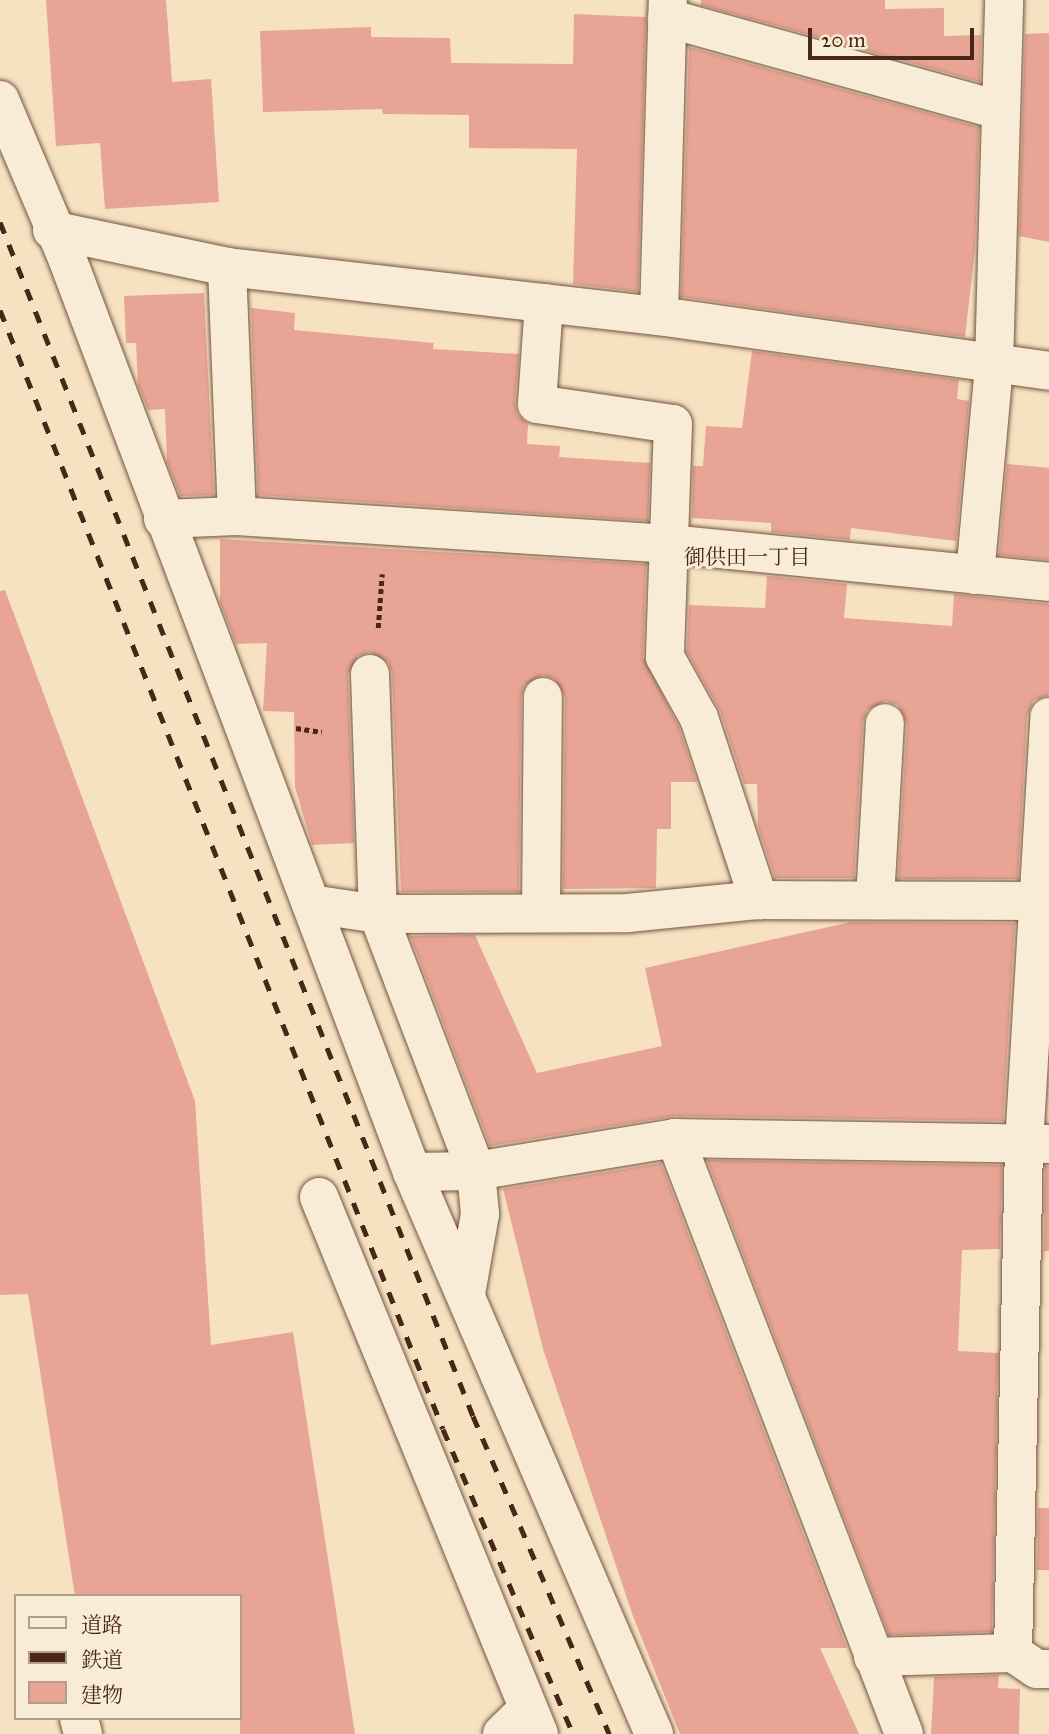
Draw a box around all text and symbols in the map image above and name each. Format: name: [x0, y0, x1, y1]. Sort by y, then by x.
scale bar: [811, 14, 977, 58]
text: 20 m: [821, 27, 866, 53]
district label: 御供田一丁目: [684, 544, 810, 570]
legend: [14, 1594, 242, 1720]
text: 道路: [81, 1612, 123, 1638]
text: 鉄道: [81, 1647, 123, 1673]
text: 建物: [81, 1682, 123, 1708]

